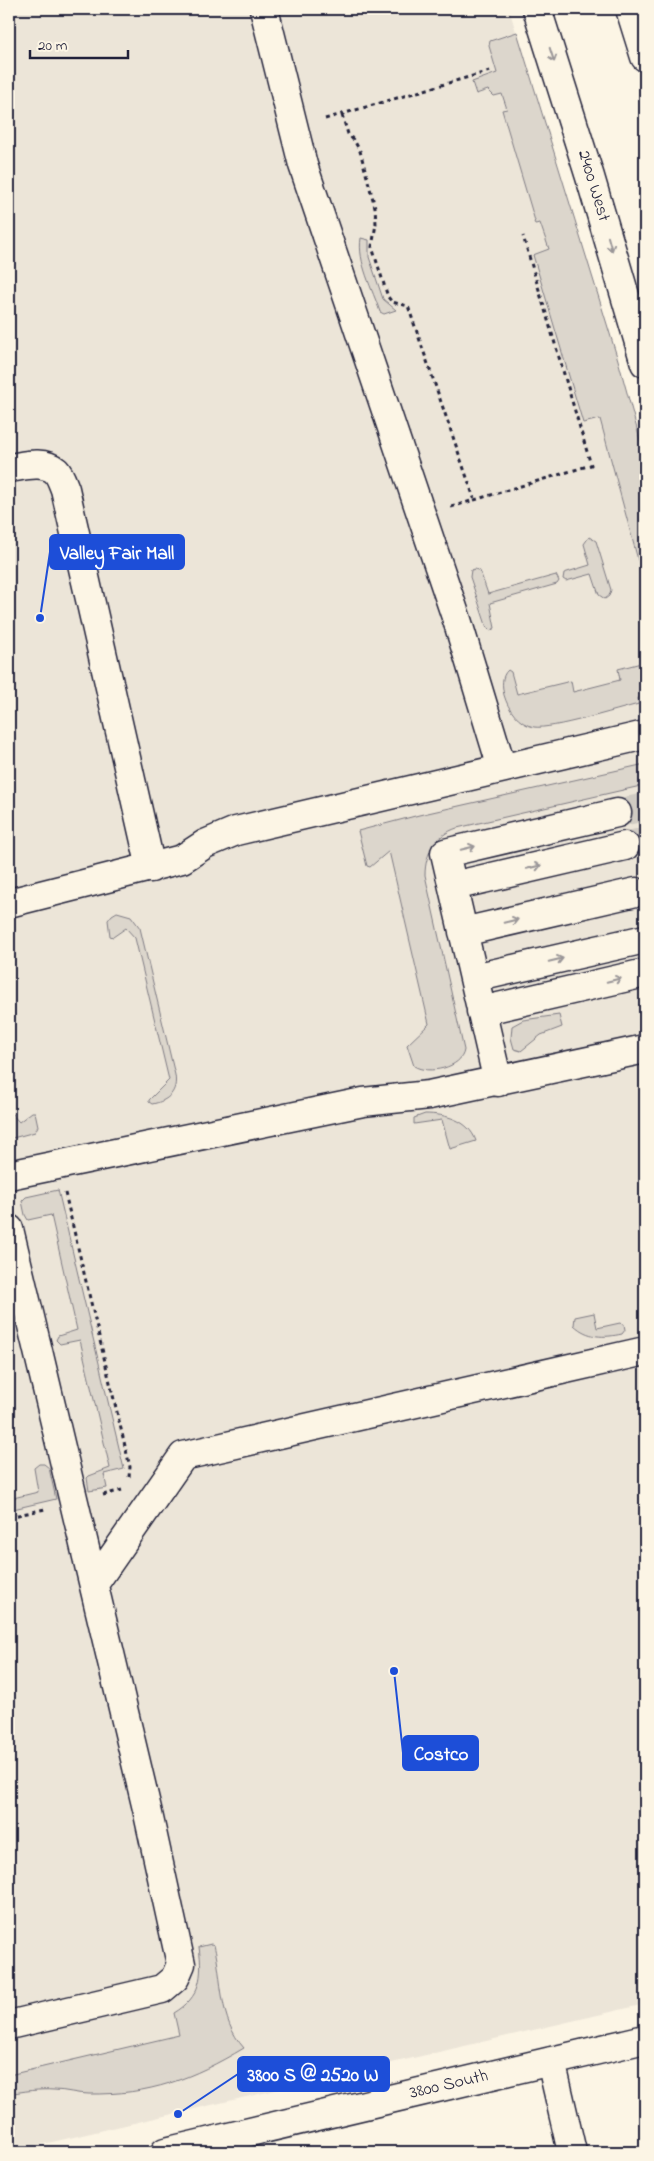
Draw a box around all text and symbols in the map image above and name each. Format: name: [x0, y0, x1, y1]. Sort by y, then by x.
scale bar: [30, 28, 128, 60]
text: 20 m: [38, 35, 68, 57]
one-way arrow: [547, 47, 557, 63]
street label: 2400 West: [570, 147, 616, 225]
one-way arrow: [606, 235, 616, 251]
callout: Valley Fair Mall: [50, 535, 184, 569]
text: Valley Fair Mall: [59, 541, 174, 570]
one-way arrow: [460, 843, 476, 852]
one-way arrow: [526, 862, 542, 871]
one-way arrow: [502, 916, 518, 925]
one-way arrow: [547, 955, 563, 964]
one-way arrow: [606, 975, 622, 984]
callout: Costco: [403, 1736, 478, 1770]
text: Costco: [414, 1742, 468, 1769]
callout: 3800 S @ 2520 W: [238, 2057, 389, 2091]
text: 3800 S @ 2520 W: [247, 2062, 379, 2090]
street label: 3800 South: [407, 2063, 491, 2107]

